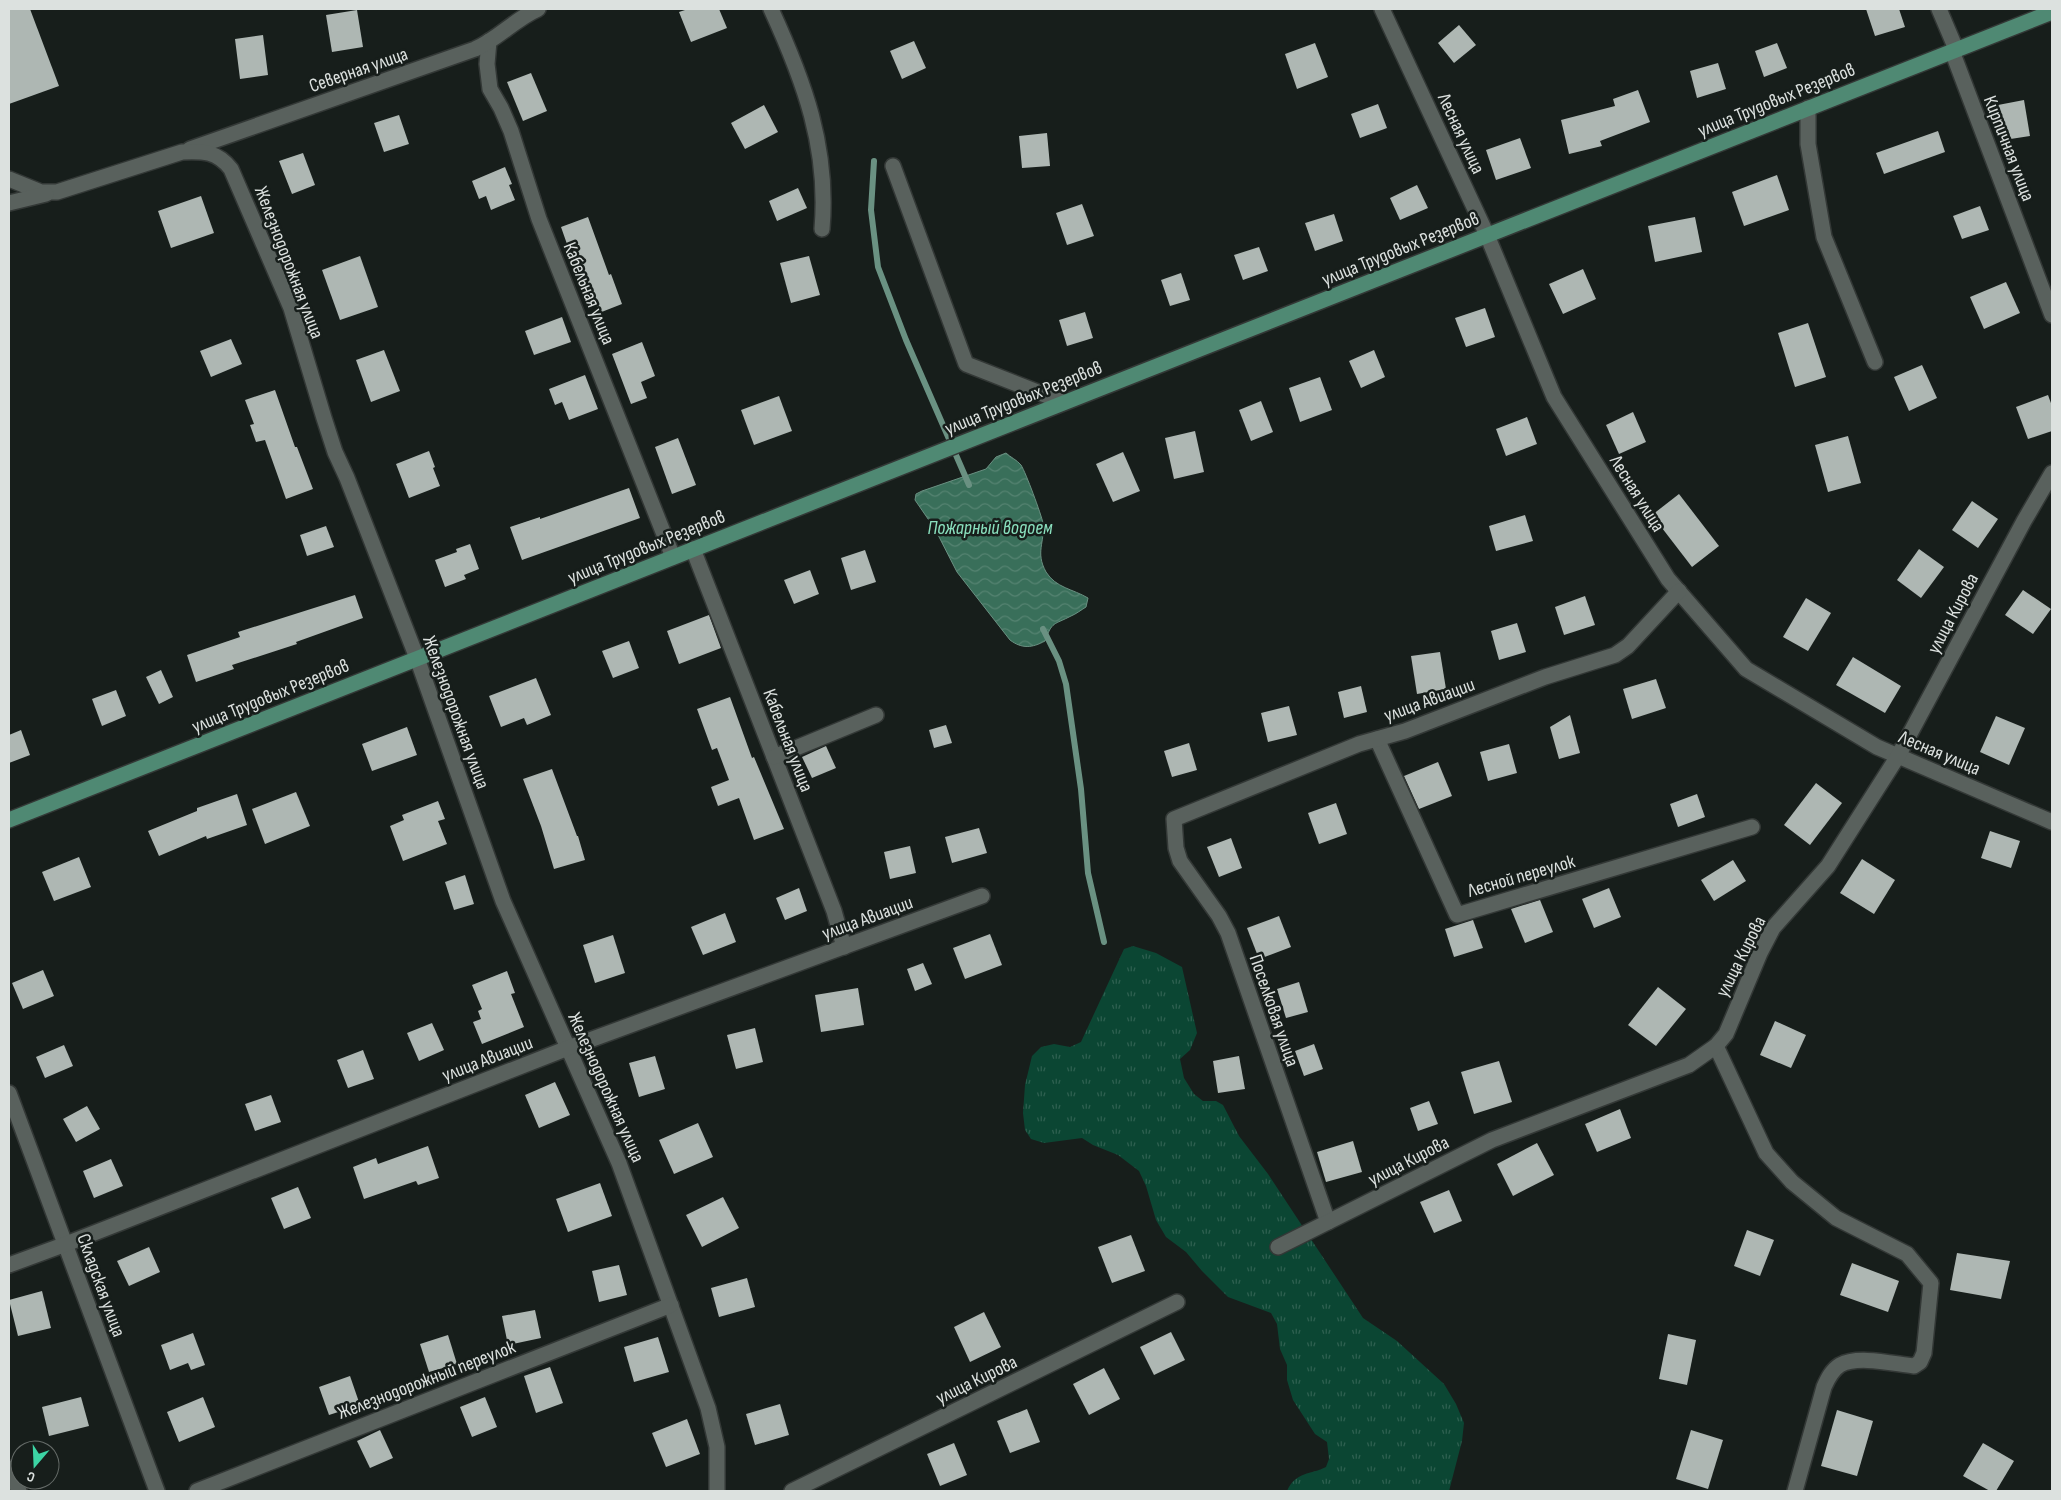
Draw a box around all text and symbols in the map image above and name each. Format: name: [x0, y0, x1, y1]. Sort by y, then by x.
street label: Северная улица: [306, 43, 411, 98]
street label: улица Трудовых Резервов: [1695, 58, 1859, 142]
street label: Лесная улица: [1432, 89, 1489, 178]
street label: Кирпичная улица: [1978, 93, 2039, 204]
street label: Железнодорожная улица: [249, 183, 328, 342]
street label: улица Трудовых Резервов: [1319, 207, 1483, 291]
street label: Кабельная улица: [558, 239, 620, 348]
street label: улица Трудовых Резервов: [942, 356, 1106, 440]
street label: Лесная улица: [1604, 450, 1669, 536]
street label: улица Трудовых Резервов: [565, 505, 729, 589]
water label: Пожарный водоем: [927, 516, 1053, 540]
street label: улица Кирова: [1923, 570, 1984, 658]
street label: Железнодорожная улица: [417, 633, 494, 792]
street label: улица Трудовых Резервов: [189, 654, 353, 738]
street label: улица Авиации: [1381, 673, 1478, 727]
street label: Кабельная улица: [757, 686, 818, 795]
street label: Лесная улица: [1894, 726, 1984, 781]
street label: Лесной переулок: [1464, 850, 1578, 903]
street label: улица Авиации: [819, 891, 916, 945]
street label: улица Кирова: [1711, 912, 1771, 1001]
street label: Поселковая улица: [1244, 951, 1304, 1070]
street label: Железнодорожная улица: [562, 1009, 649, 1166]
street label: улица Авиации: [439, 1032, 536, 1087]
street label: улица Кирова: [1364, 1131, 1453, 1191]
street label: Складская улица: [71, 1231, 130, 1340]
street label: Железнодорожный переулок: [334, 1336, 519, 1425]
street label: улица Кирова: [932, 1351, 1021, 1410]
north arrow: [10, 1440, 60, 1490]
text: С: [25, 1468, 37, 1486]

